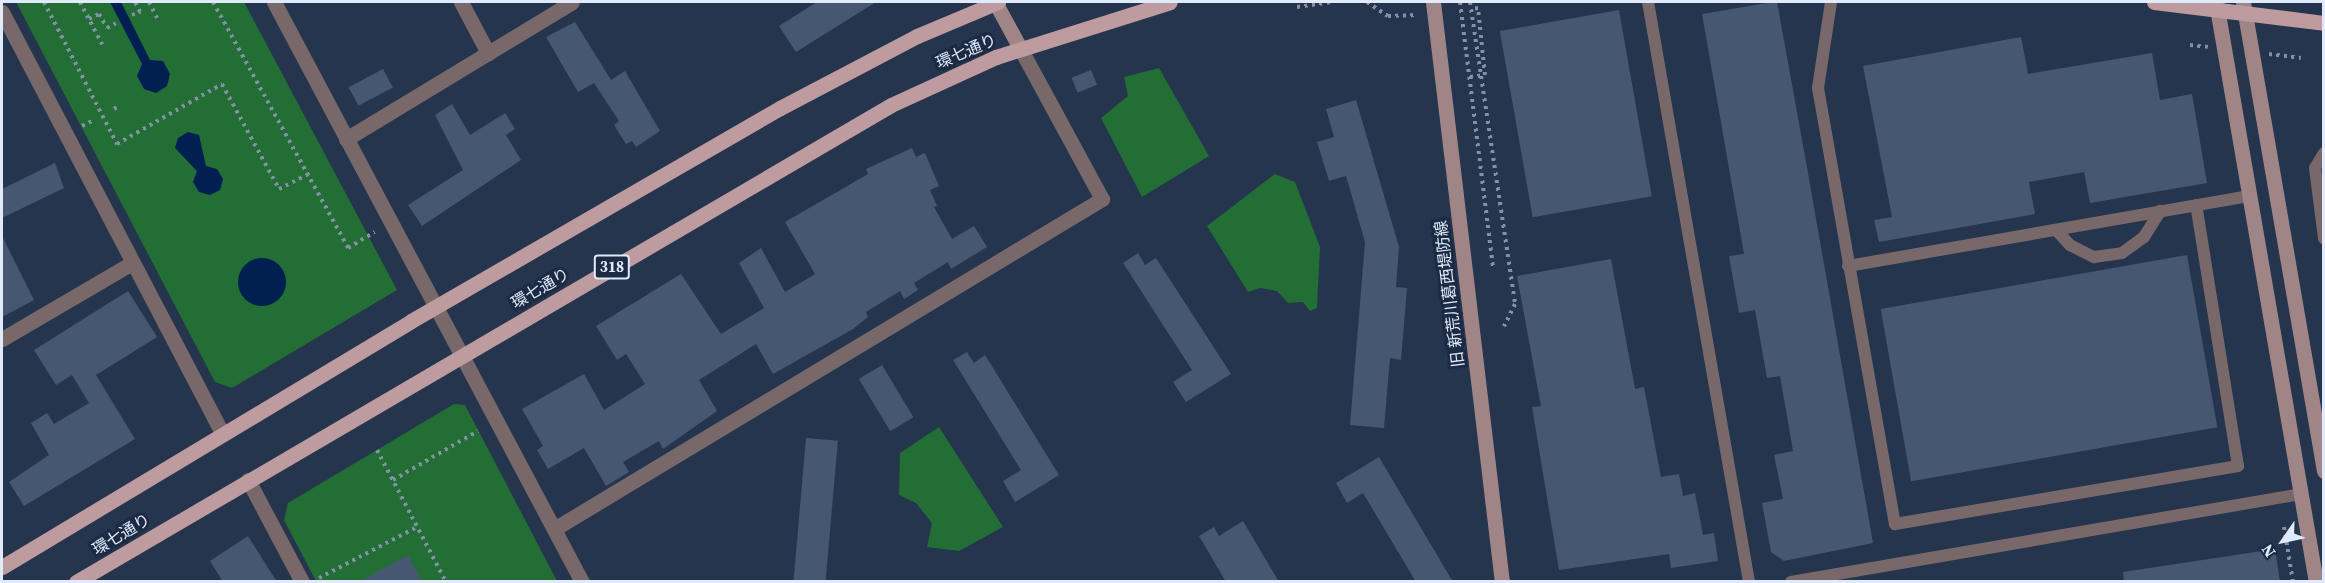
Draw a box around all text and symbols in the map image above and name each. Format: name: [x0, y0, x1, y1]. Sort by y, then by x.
street label: 環七通り: [933, 30, 999, 72]
street label: 旧 新荒川葛西堤防線: [1430, 220, 1468, 368]
road number: 318: [592, 255, 632, 279]
street label: 環七通り: [507, 264, 573, 312]
street label: 環七通り: [89, 509, 153, 559]
north arrow: [2253, 511, 2313, 571]
text: N: [2256, 540, 2280, 562]

